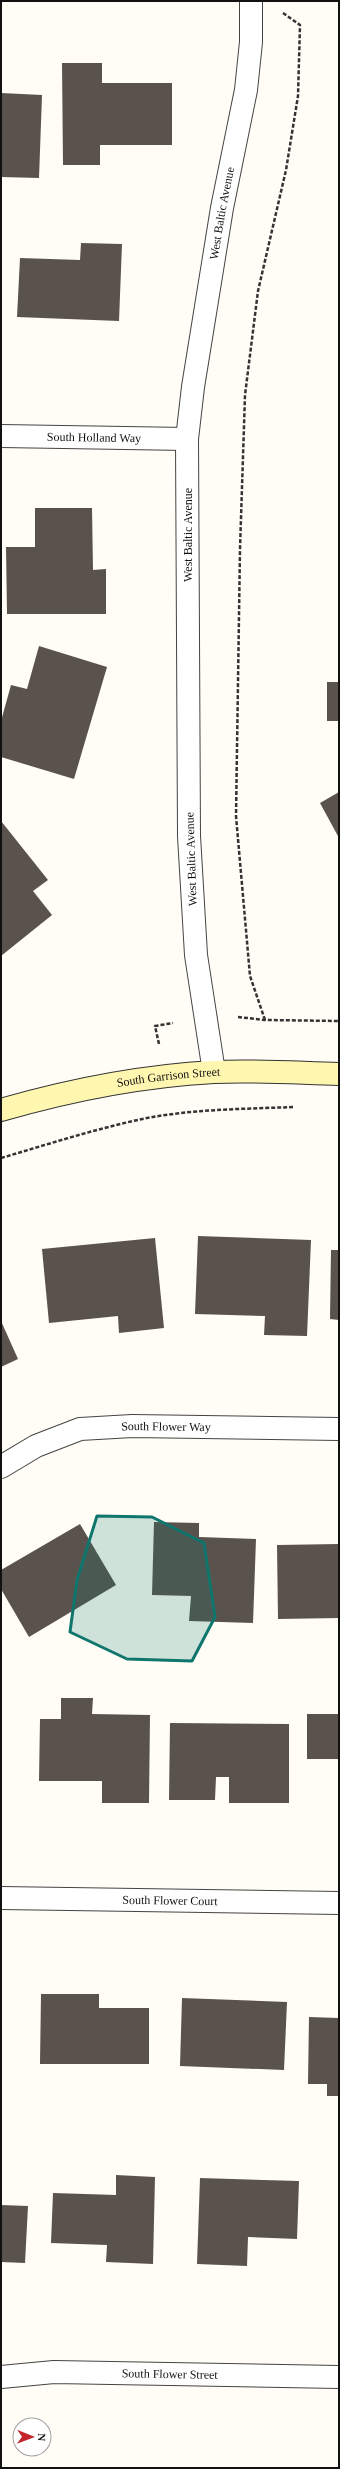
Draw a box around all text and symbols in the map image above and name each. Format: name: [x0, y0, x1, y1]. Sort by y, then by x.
street label: West Baltic Avenue: [207, 166, 237, 261]
street label: South Holland Way: [47, 430, 141, 445]
street label: West Baltic Avenue: [181, 488, 195, 582]
street label: West Baltic Avenue: [182, 812, 200, 906]
street label: South Garrison Street: [116, 1065, 221, 1090]
street label: South Flower Way: [121, 1419, 211, 1434]
street label: South Flower Court: [122, 1893, 218, 1908]
street label: South Flower Street: [122, 2366, 219, 2382]
north arrow: [12, 2417, 52, 2457]
text: N: [36, 2433, 48, 2441]

